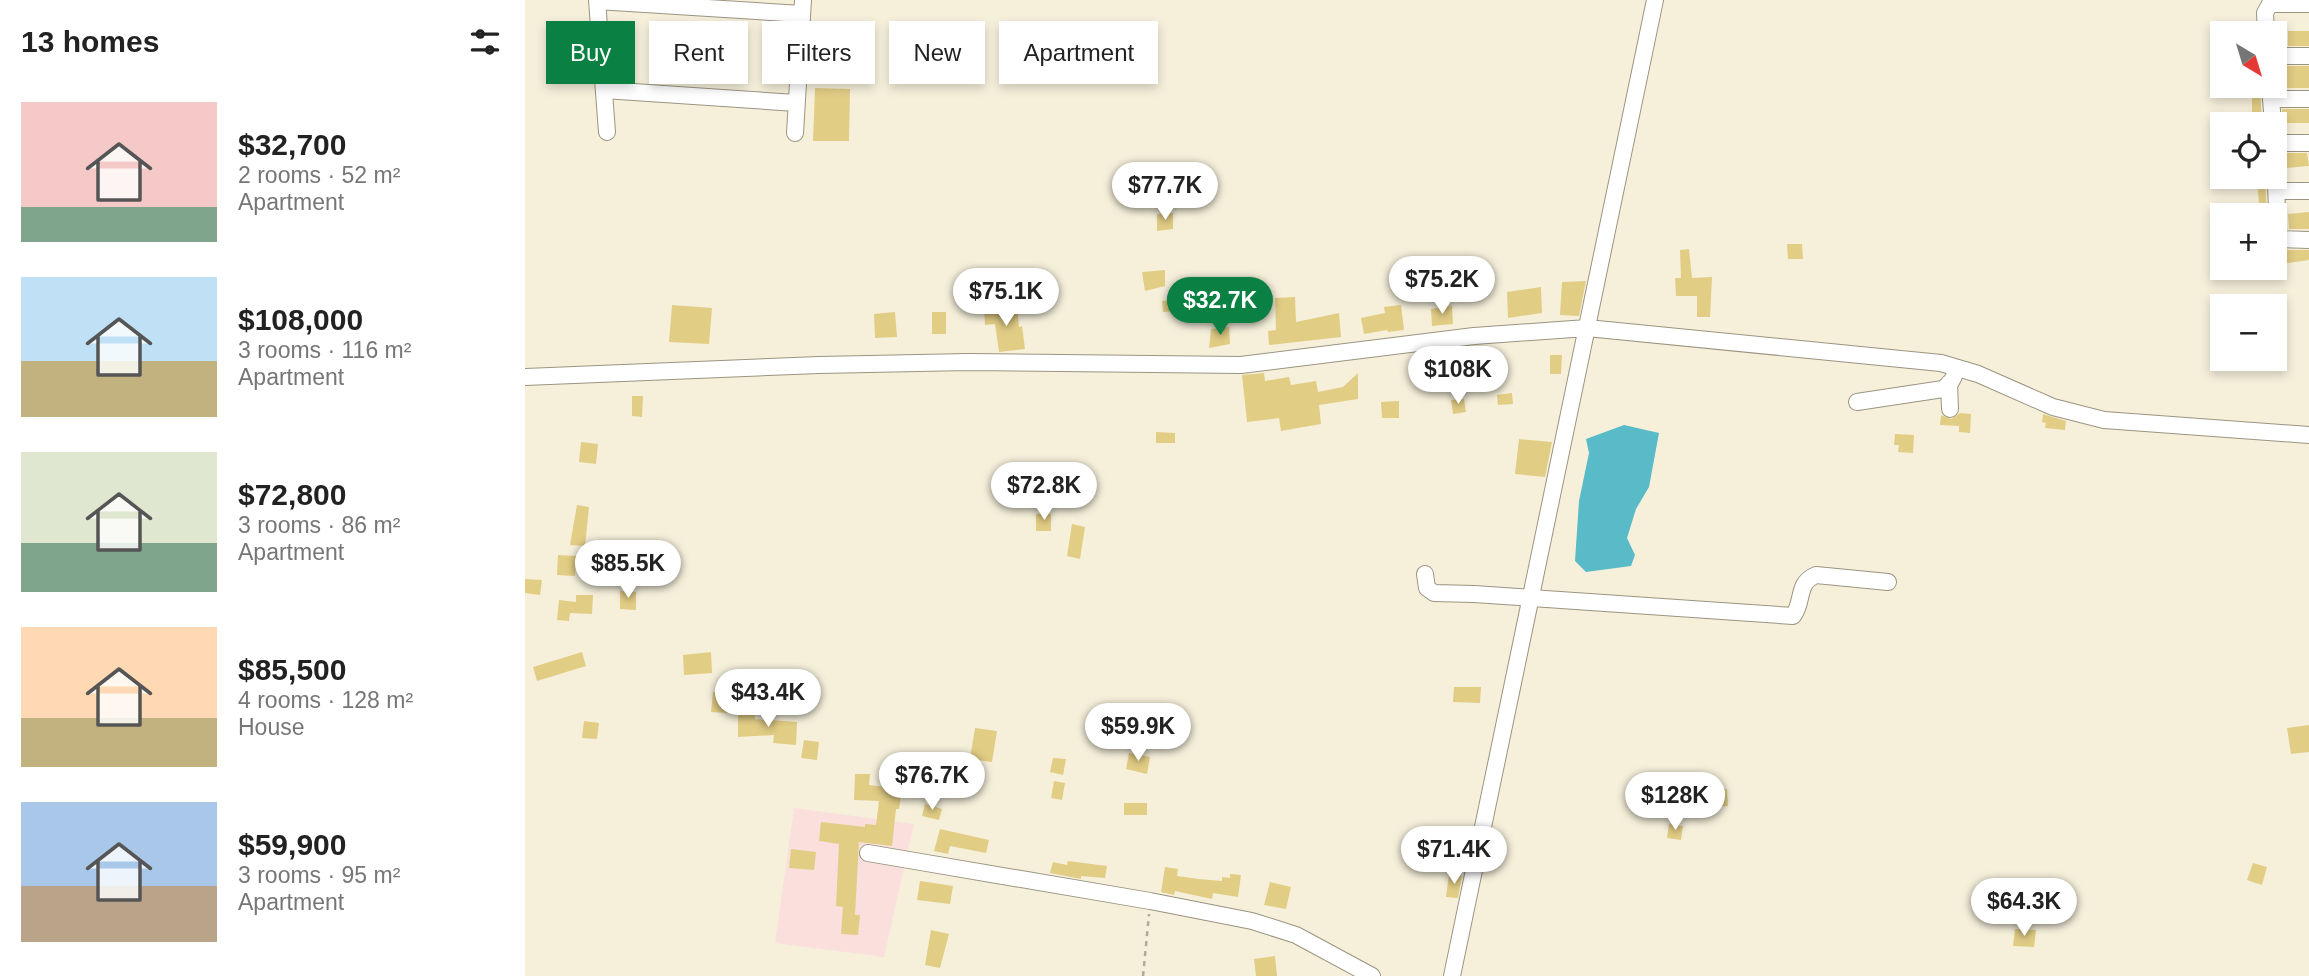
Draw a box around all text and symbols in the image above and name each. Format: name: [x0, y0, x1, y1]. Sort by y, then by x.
chip: Buy: [546, 21, 635, 84]
chip: Rent: [649, 21, 748, 84]
chip: Filters: [762, 21, 875, 84]
chip: New: [889, 21, 985, 84]
chip: Apartment: [999, 21, 1158, 84]
north arrow: [2210, 21, 2287, 98]
map controls: [2210, 21, 2287, 371]
icon: filters: [466, 23, 504, 61]
text: 13 homes: [21, 25, 159, 58]
button: locate: [2210, 112, 2287, 189]
text: $32,700: [238, 128, 346, 161]
icon: home: [77, 130, 161, 214]
text: 2 rooms · 52 m²: [238, 162, 400, 188]
pin: $77.7K: [1108, 162, 1222, 222]
text: $77.7K: [1128, 172, 1202, 198]
text: Apartment: [238, 189, 344, 215]
button: +: [2210, 203, 2287, 280]
pin: $75.2K: [1385, 256, 1499, 316]
text: $75.2K: [1405, 266, 1479, 292]
pin: $75.1K: [949, 268, 1063, 328]
text: $75.1K: [969, 278, 1043, 304]
pin: $32.7K: [1163, 278, 1277, 337]
text: $32.7K: [1183, 287, 1257, 313]
button: −: [2210, 294, 2287, 371]
text: $108,000: [238, 303, 363, 336]
icon: home: [77, 305, 161, 389]
text: 3 rooms · 116 m²: [238, 337, 411, 363]
pin: $108K: [1409, 346, 1507, 406]
text: $108K: [1424, 356, 1492, 382]
text: Apartment: [238, 364, 344, 390]
pin: $72.8K: [987, 462, 1101, 522]
text: $72.8K: [1007, 472, 1081, 498]
text: $72,800: [238, 478, 346, 511]
icon: home: [77, 480, 161, 564]
text: 3 rooms · 86 m²: [238, 512, 400, 538]
text: Apartment: [238, 539, 344, 565]
pin: $85.5K: [571, 540, 685, 600]
text: $85.5K: [591, 550, 665, 576]
text: $85,500: [238, 653, 346, 686]
icon: home: [77, 655, 161, 739]
pin: $43.4K: [711, 670, 825, 729]
text: $43.4K: [731, 679, 805, 705]
text: 4 rooms · 128 m²: [238, 687, 413, 713]
pin: $59.9K: [1081, 704, 1195, 763]
text: $59.9K: [1101, 713, 1175, 739]
text: House: [238, 714, 304, 740]
pin: $76.7K: [875, 752, 989, 812]
text: $76.7K: [895, 762, 969, 788]
pin: $128K: [1626, 772, 1724, 832]
text: $128K: [1641, 782, 1709, 808]
pin: $71.4K: [1397, 826, 1511, 886]
text: $59,900: [238, 828, 346, 861]
icon: home: [77, 830, 161, 914]
text: $71.4K: [1417, 836, 1491, 862]
text: 3 rooms · 95 m²: [238, 862, 400, 888]
pin: $64.3K: [1967, 878, 2081, 938]
text: $64.3K: [1987, 888, 2061, 914]
text: Apartment: [238, 889, 344, 915]

